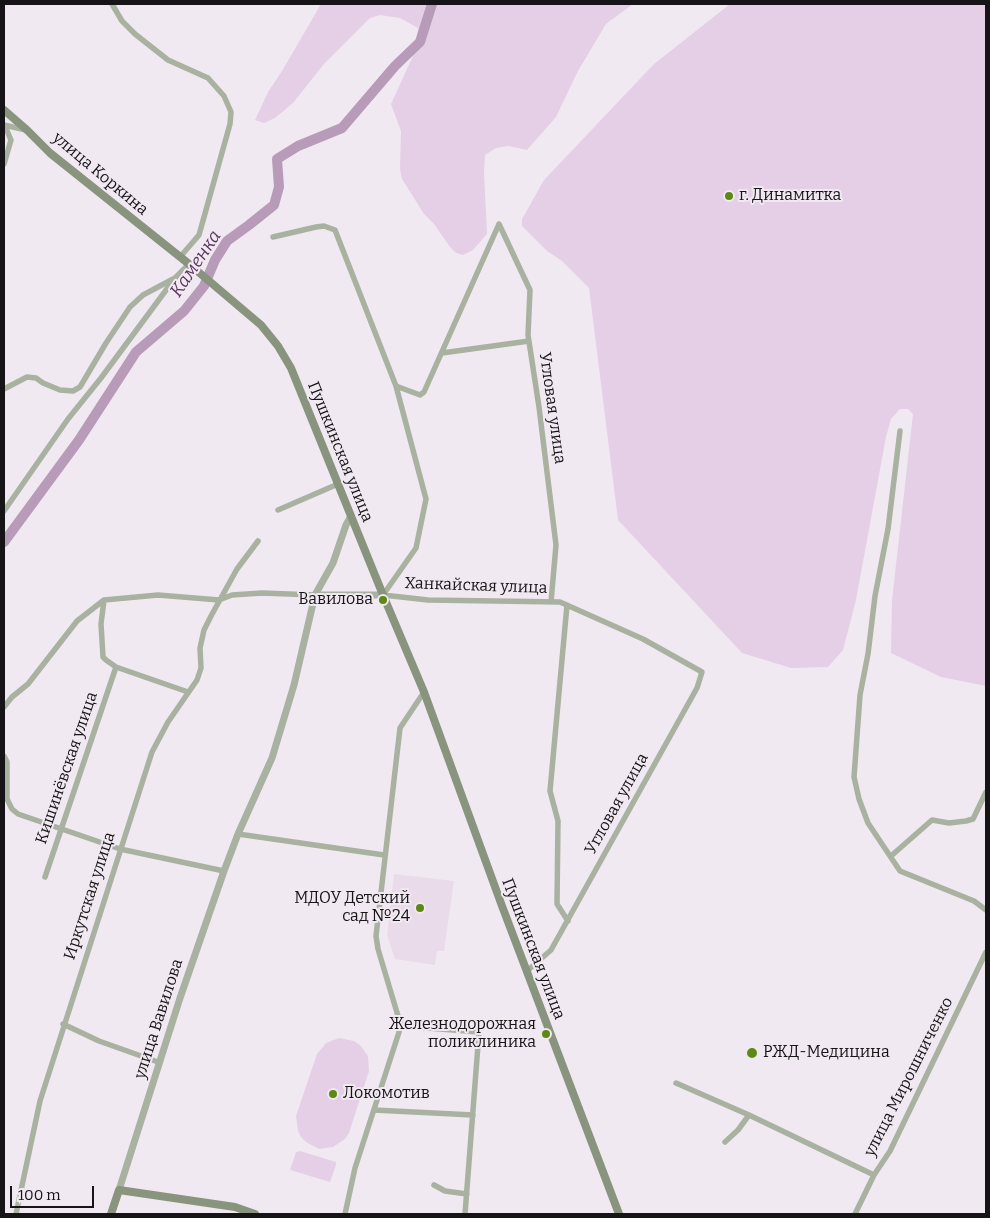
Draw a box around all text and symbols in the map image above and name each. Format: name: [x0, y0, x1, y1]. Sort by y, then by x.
street label: улица Коркина: [48, 128, 152, 220]
place label: г. Динамитка: [739, 186, 841, 206]
marker: г. Динамитка: [723, 190, 735, 202]
water label: Каменка: [166, 226, 226, 302]
street label: Угловая улица: [535, 351, 569, 465]
street label: Пушкинская улица: [303, 379, 377, 525]
street label: Ханкайская улица: [404, 574, 548, 598]
place label: Вавилова: [298, 590, 373, 610]
marker: Вавилова: [377, 594, 389, 606]
street label: Кишинёвская улица: [32, 689, 102, 847]
street label: Угловая улица: [581, 750, 653, 858]
street label: Иркутская улица: [60, 830, 120, 962]
street label: Пушкинская улица: [497, 876, 569, 1022]
place label: МДОУ Детский сад №24: [294, 889, 410, 927]
marker: МДОУ Детский сад №24: [414, 902, 426, 914]
street label: улица Вавилова: [131, 957, 187, 1081]
street label: улица Мирошниченко: [860, 994, 958, 1160]
place label: Железнодорожная поликлиника: [388, 1015, 536, 1053]
marker: Железнодорожная поликлиника: [540, 1028, 552, 1040]
place label: РЖД-Медицина: [763, 1043, 890, 1063]
marker: РЖД-Медицина: [745, 1046, 759, 1060]
place label: Локомотив: [343, 1084, 430, 1104]
marker: Локомотив: [327, 1088, 339, 1100]
scale bar: [12, 1176, 96, 1208]
text: 100 m: [18, 1186, 61, 1204]

